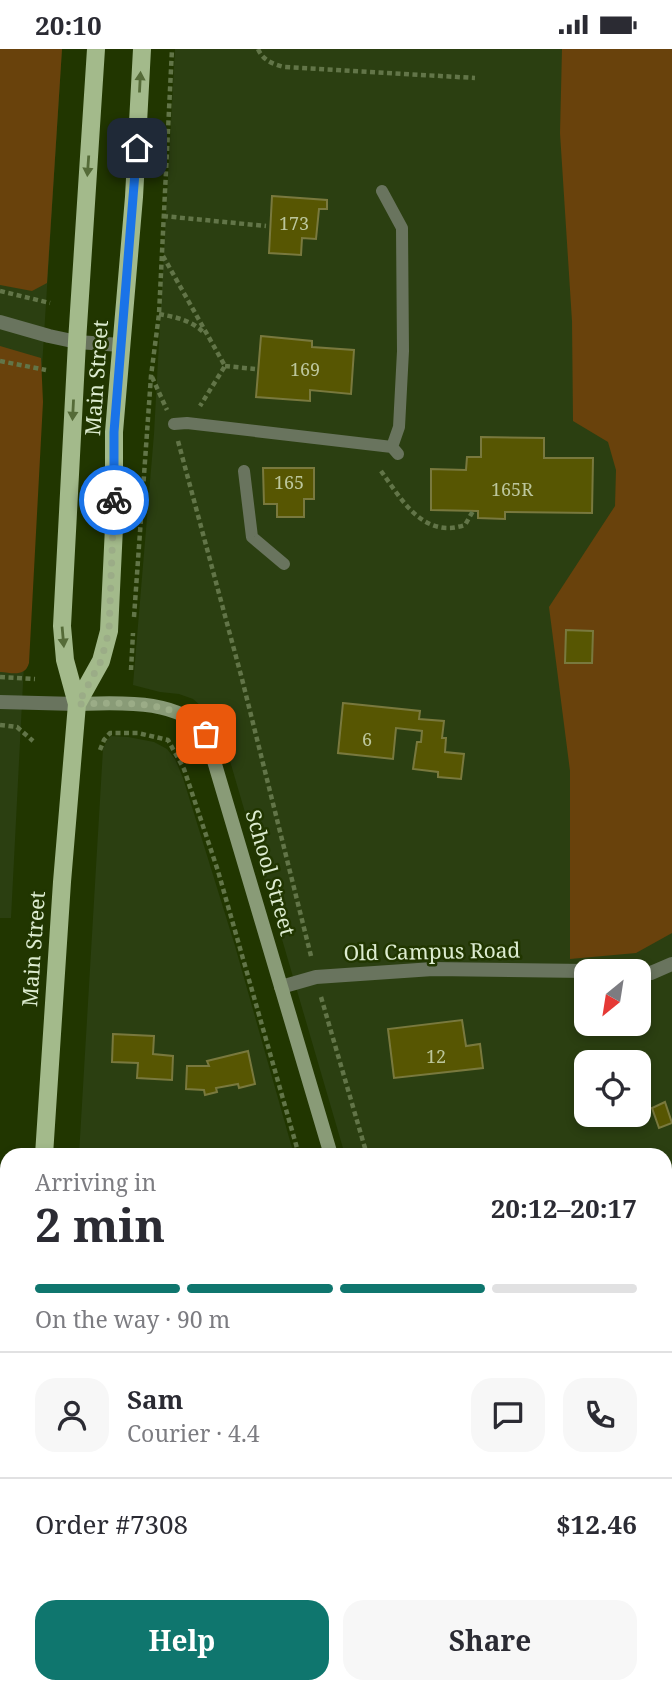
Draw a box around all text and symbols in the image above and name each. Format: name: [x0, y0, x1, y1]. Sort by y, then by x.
text: 20:10: [35, 7, 102, 43]
one-way arrow: [135, 70, 146, 92]
pin: [107, 118, 167, 178]
icon: home: [118, 129, 156, 167]
one-way arrow: [82, 155, 93, 177]
house number: 173: [279, 211, 309, 235]
street label: Main Street: [78, 319, 114, 437]
house number: 169: [290, 357, 320, 381]
one-way arrow: [67, 399, 78, 421]
courier: [79, 465, 149, 535]
house number: 165: [274, 470, 304, 494]
house number: 165R: [491, 477, 533, 501]
icon: bike: [95, 481, 133, 519]
one-way arrow: [58, 626, 69, 648]
pin: [176, 704, 236, 764]
icon: bag: [187, 715, 225, 753]
house number: 6: [362, 727, 372, 751]
street label: School Street: [240, 806, 302, 939]
street label: Main Street: [15, 890, 51, 1008]
street label: Old Campus Road: [343, 935, 521, 967]
north arrow: [574, 959, 651, 1036]
map controls: [574, 959, 651, 1127]
house number: 12: [426, 1044, 446, 1068]
button: locate: [574, 1050, 651, 1127]
text: Arriving in: [35, 1166, 156, 1198]
text: 20:12–20:17: [491, 1190, 637, 1226]
text: 2 min: [35, 1193, 165, 1255]
text: On the way · 90 m: [35, 1303, 230, 1335]
button: person: [35, 1378, 109, 1452]
button: chat: [471, 1378, 545, 1452]
button: phone: [563, 1378, 637, 1452]
text: Sam: [127, 1381, 183, 1417]
text: Courier · 4.4: [127, 1417, 260, 1449]
text: Order #7308: [35, 1506, 188, 1542]
text: $12.46: [556, 1506, 637, 1542]
button: Help: [35, 1600, 329, 1680]
button: Share: [343, 1600, 637, 1680]

